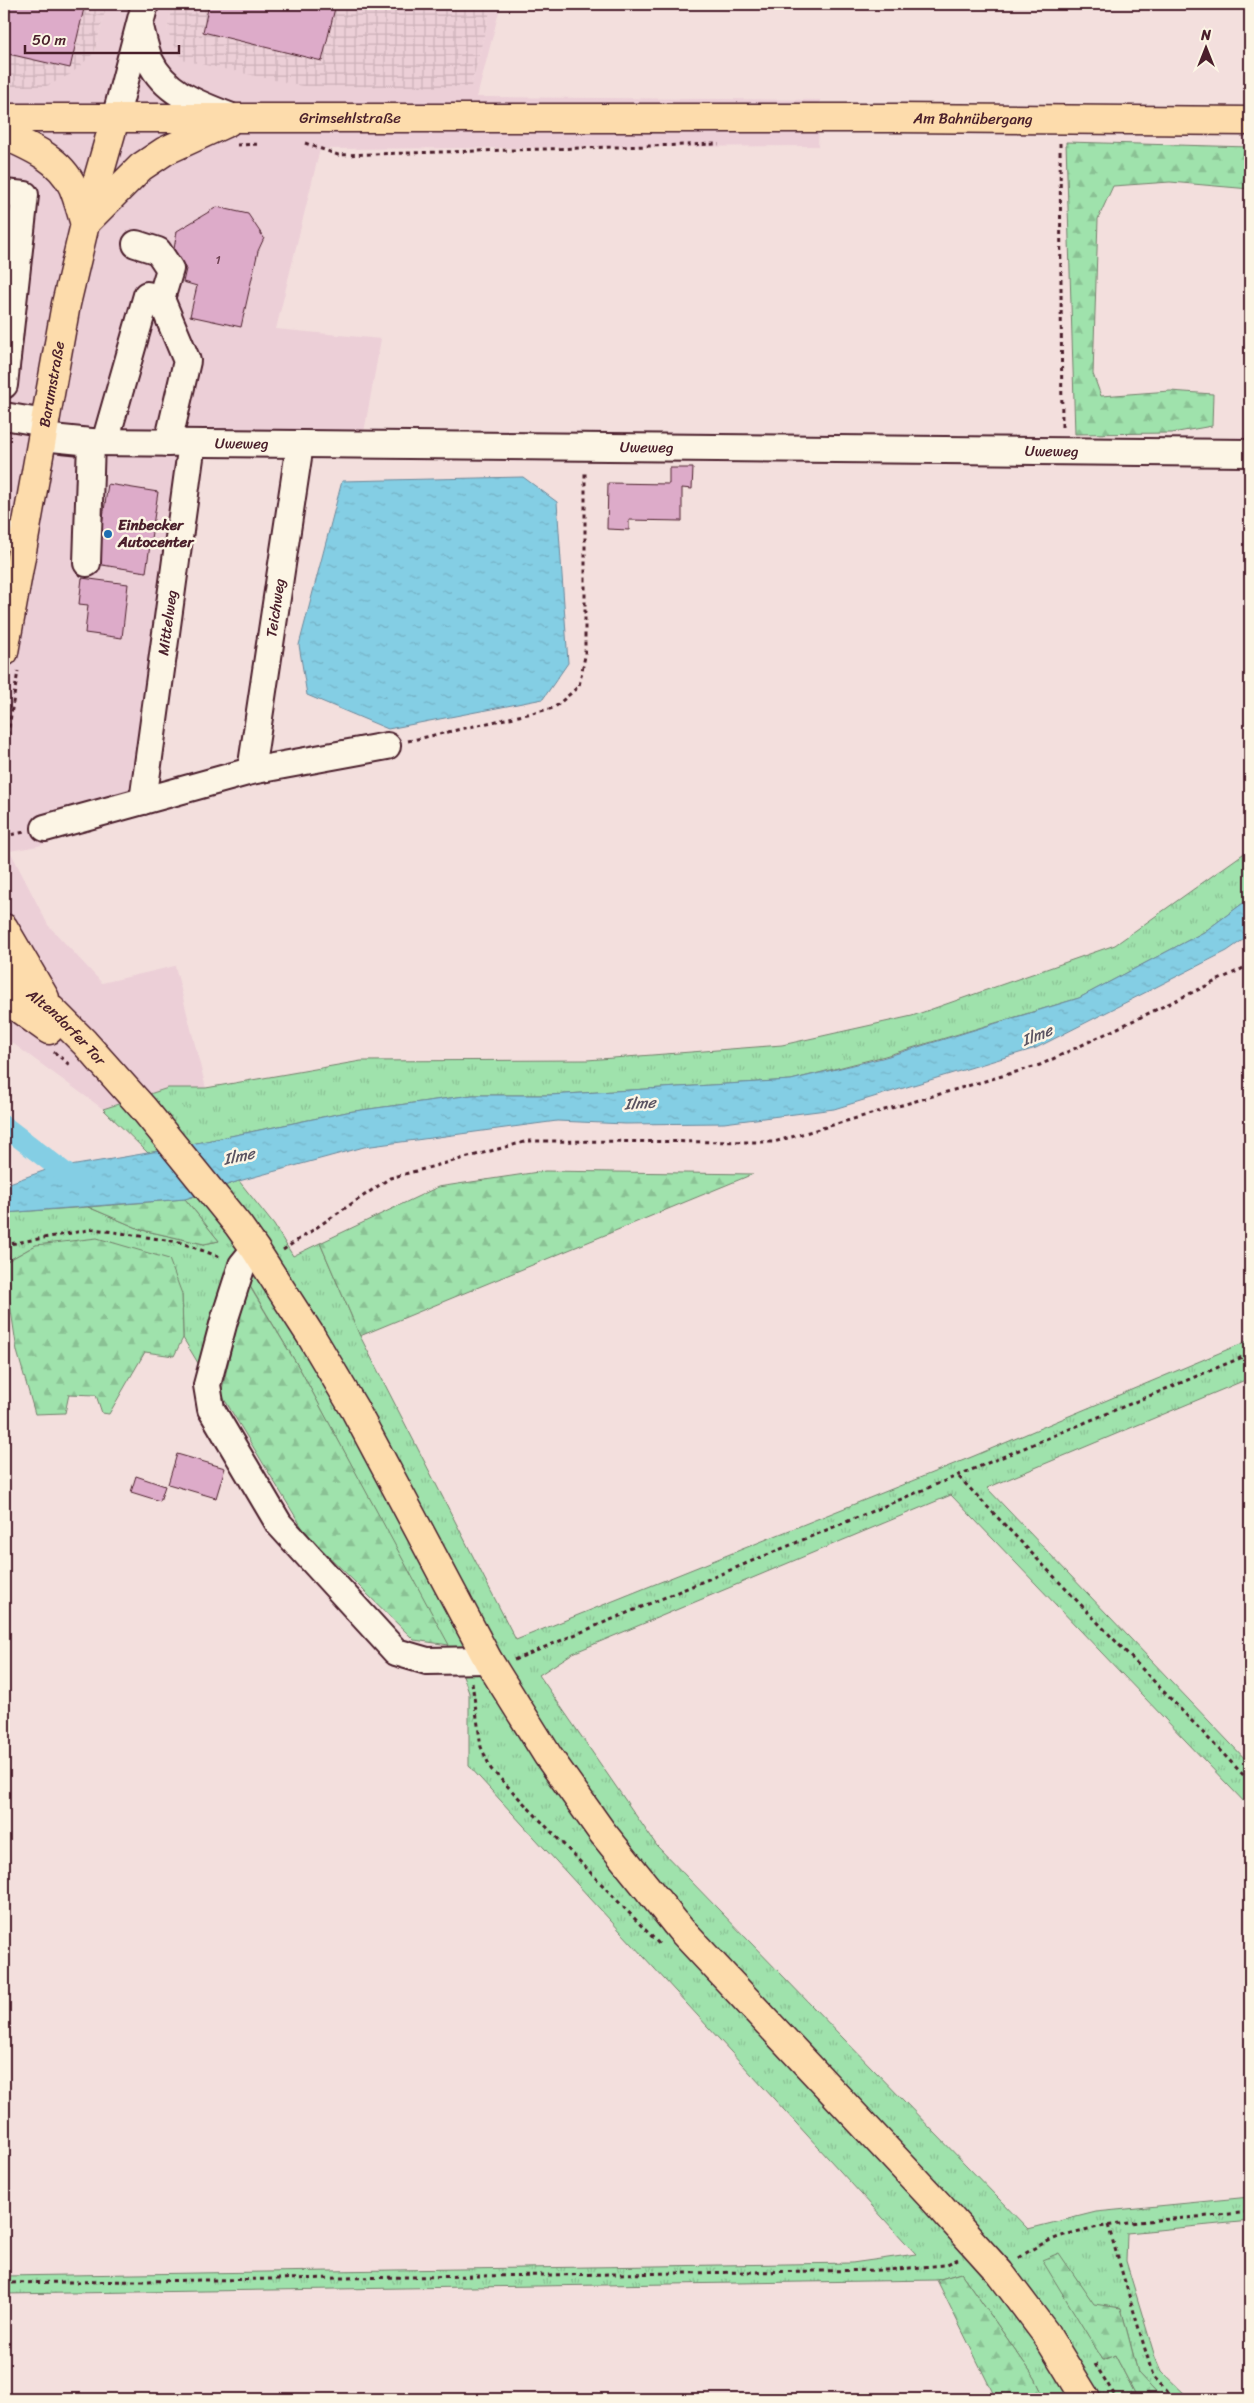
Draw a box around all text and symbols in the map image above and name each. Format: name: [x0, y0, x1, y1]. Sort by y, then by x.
scale bar: [25, 22, 179, 54]
north arrow: [1182, 22, 1232, 72]
text: N: [1200, 23, 1211, 48]
text: 50 m: [32, 27, 67, 53]
street label: Grimsehlstraße: [299, 105, 401, 131]
street label: Am Bahnübergang: [912, 105, 1033, 132]
house number: 1: [215, 249, 221, 271]
street label: Barumstraße: [31, 339, 72, 429]
street label: Uweweg: [215, 430, 269, 457]
street label: Uweweg: [620, 434, 674, 461]
street label: Uweweg: [1025, 438, 1079, 464]
place label: Einbecker Autocenter: [117, 512, 195, 555]
marker: Einbecker Autocenter: [102, 528, 114, 540]
street label: Teichweg: [258, 576, 293, 639]
street label: Mittelweg: [150, 588, 185, 657]
street label: Altendorfer Tor: [20, 981, 113, 1072]
water label: Ilme: [1016, 1015, 1059, 1055]
water label: Ilme: [622, 1087, 658, 1119]
water label: Ilme: [220, 1138, 259, 1174]

